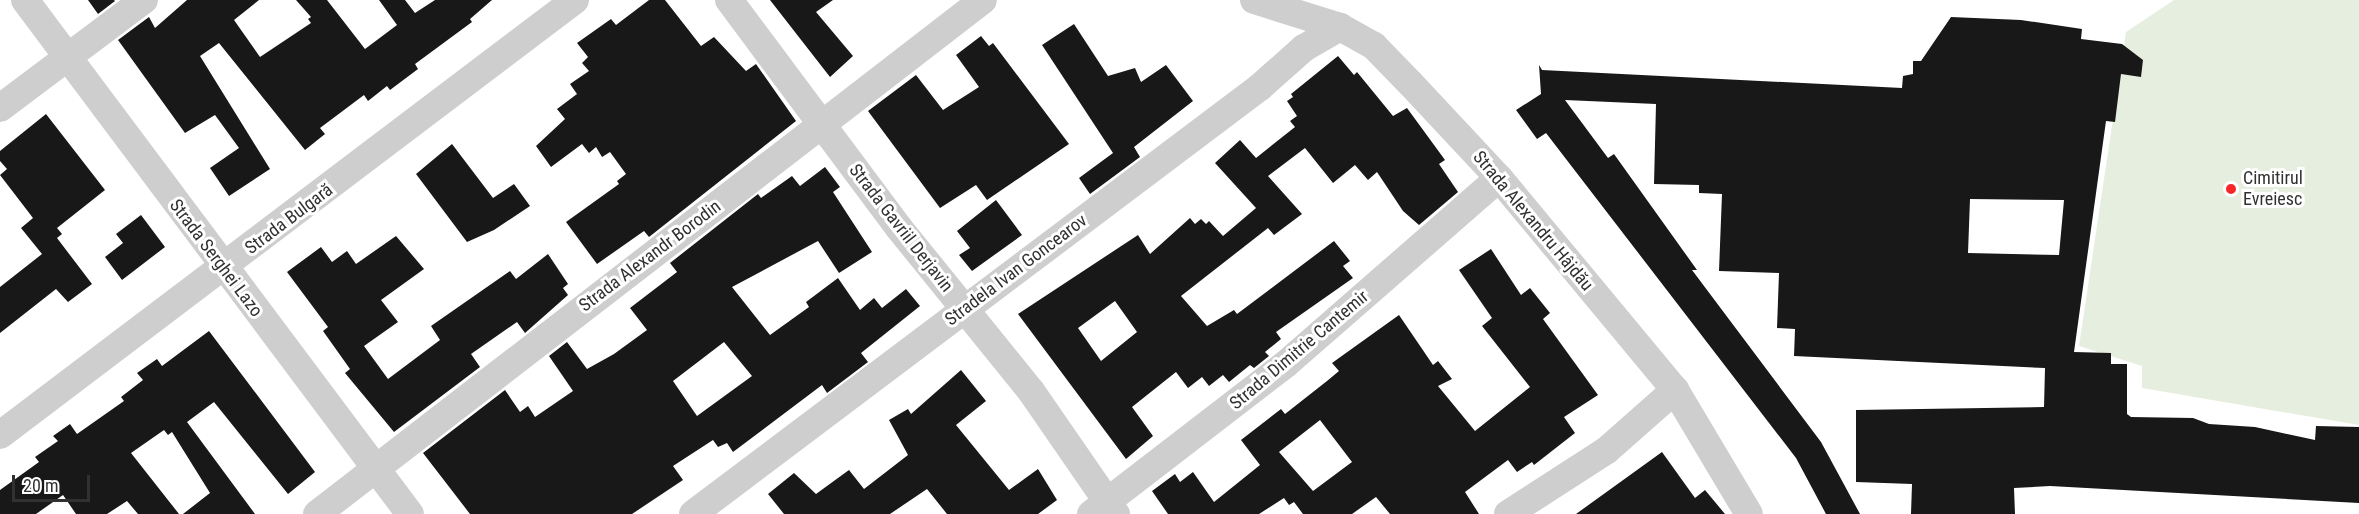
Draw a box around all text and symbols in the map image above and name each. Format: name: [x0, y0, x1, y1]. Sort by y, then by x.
street label: Strada Alexandru Hâjdău: [1468, 147, 1598, 295]
street label: Strada Gavriil Derjavin: [844, 160, 958, 296]
place label: Cimitirul Evreiesc: [2243, 168, 2303, 210]
street label: Strada Bulgară: [241, 179, 337, 259]
marker: Cimitirul Evreiesc: [2224, 182, 2238, 196]
street label: Strada Serghei Lazo: [165, 195, 267, 321]
street label: Strada Alexandr Borodin: [575, 196, 725, 316]
street label: Stradela Ivan Goncearov: [941, 210, 1091, 330]
street label: Strada Dimitrie Cantemir: [1225, 286, 1373, 414]
scale bar: [15, 463, 93, 501]
text: 20 m: [23, 475, 58, 496]

